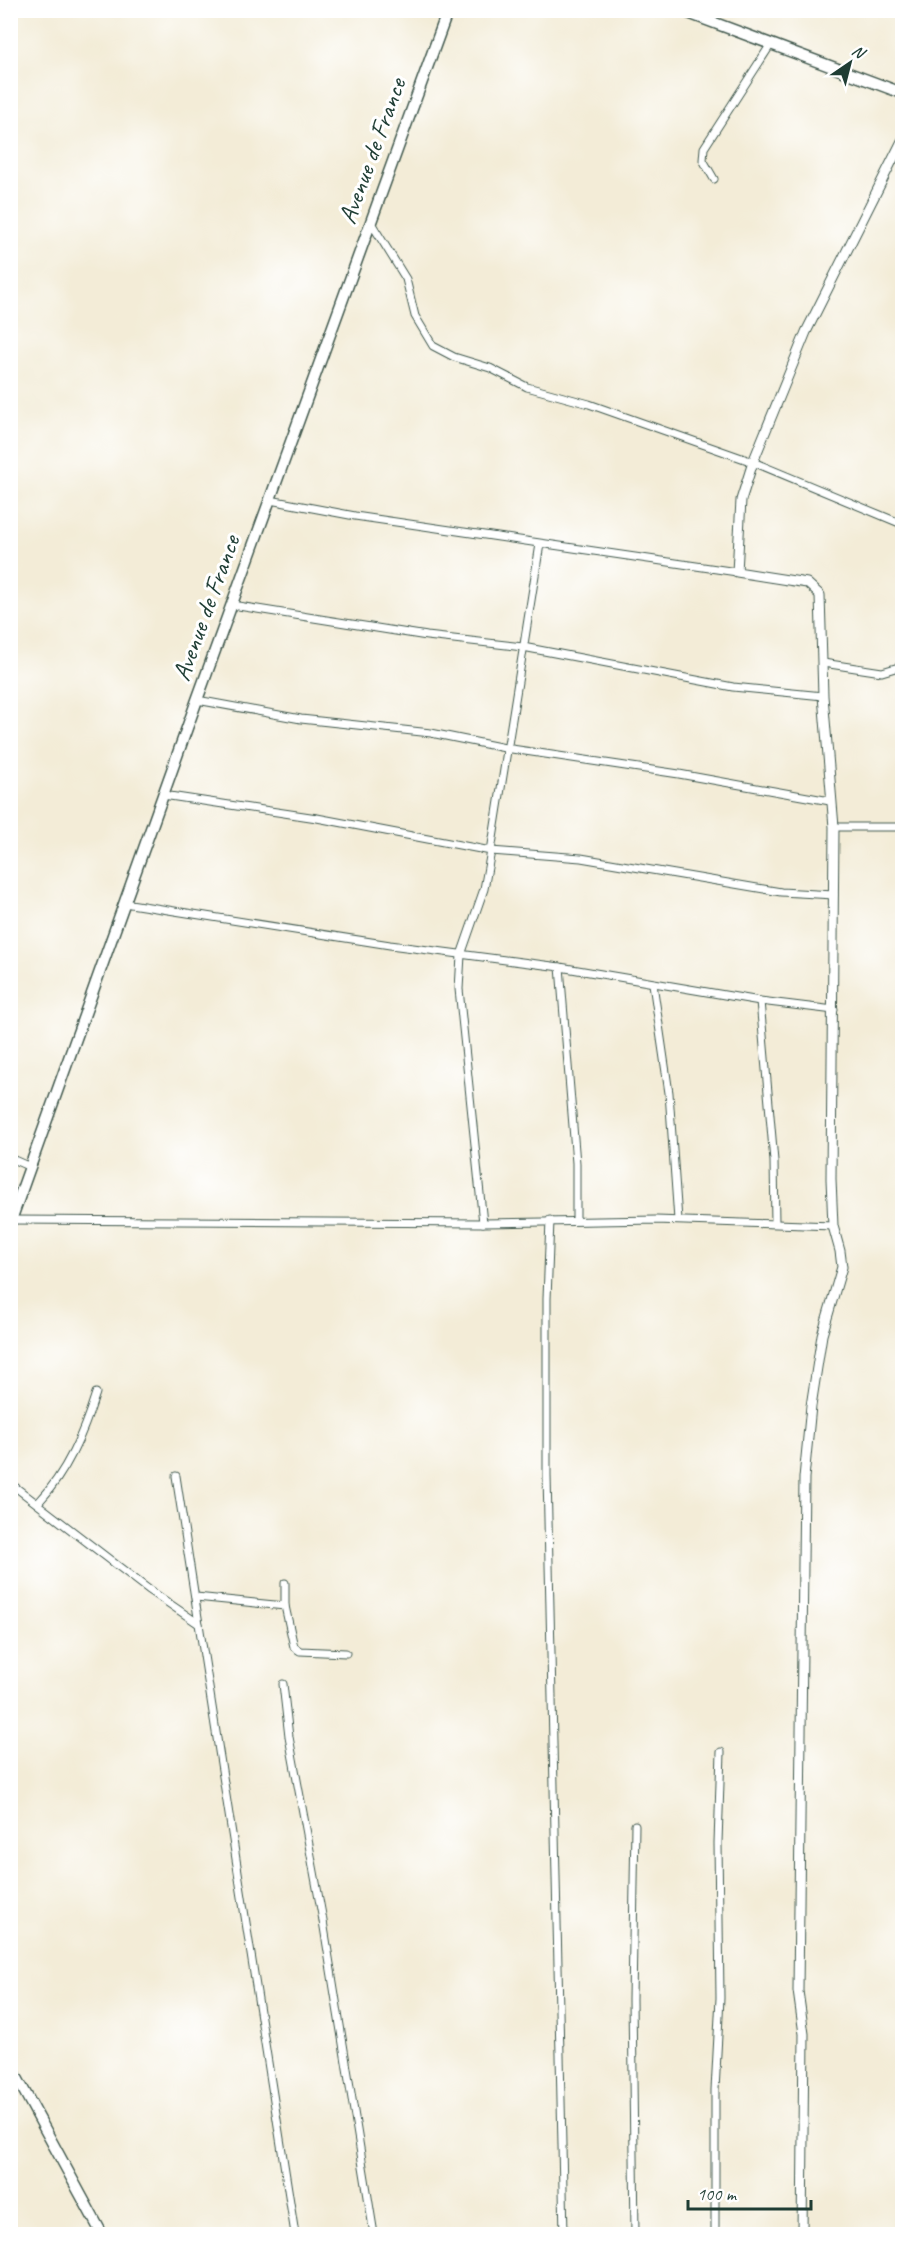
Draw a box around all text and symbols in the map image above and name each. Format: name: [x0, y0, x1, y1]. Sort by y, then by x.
north arrow: [820, 33, 880, 93]
text: N: [848, 40, 870, 64]
street label: Avenue de France: [330, 72, 414, 228]
street label: Avenue de France: [164, 529, 248, 685]
scale bar: [688, 2173, 811, 2211]
text: 100 m: [697, 2183, 738, 2205]

